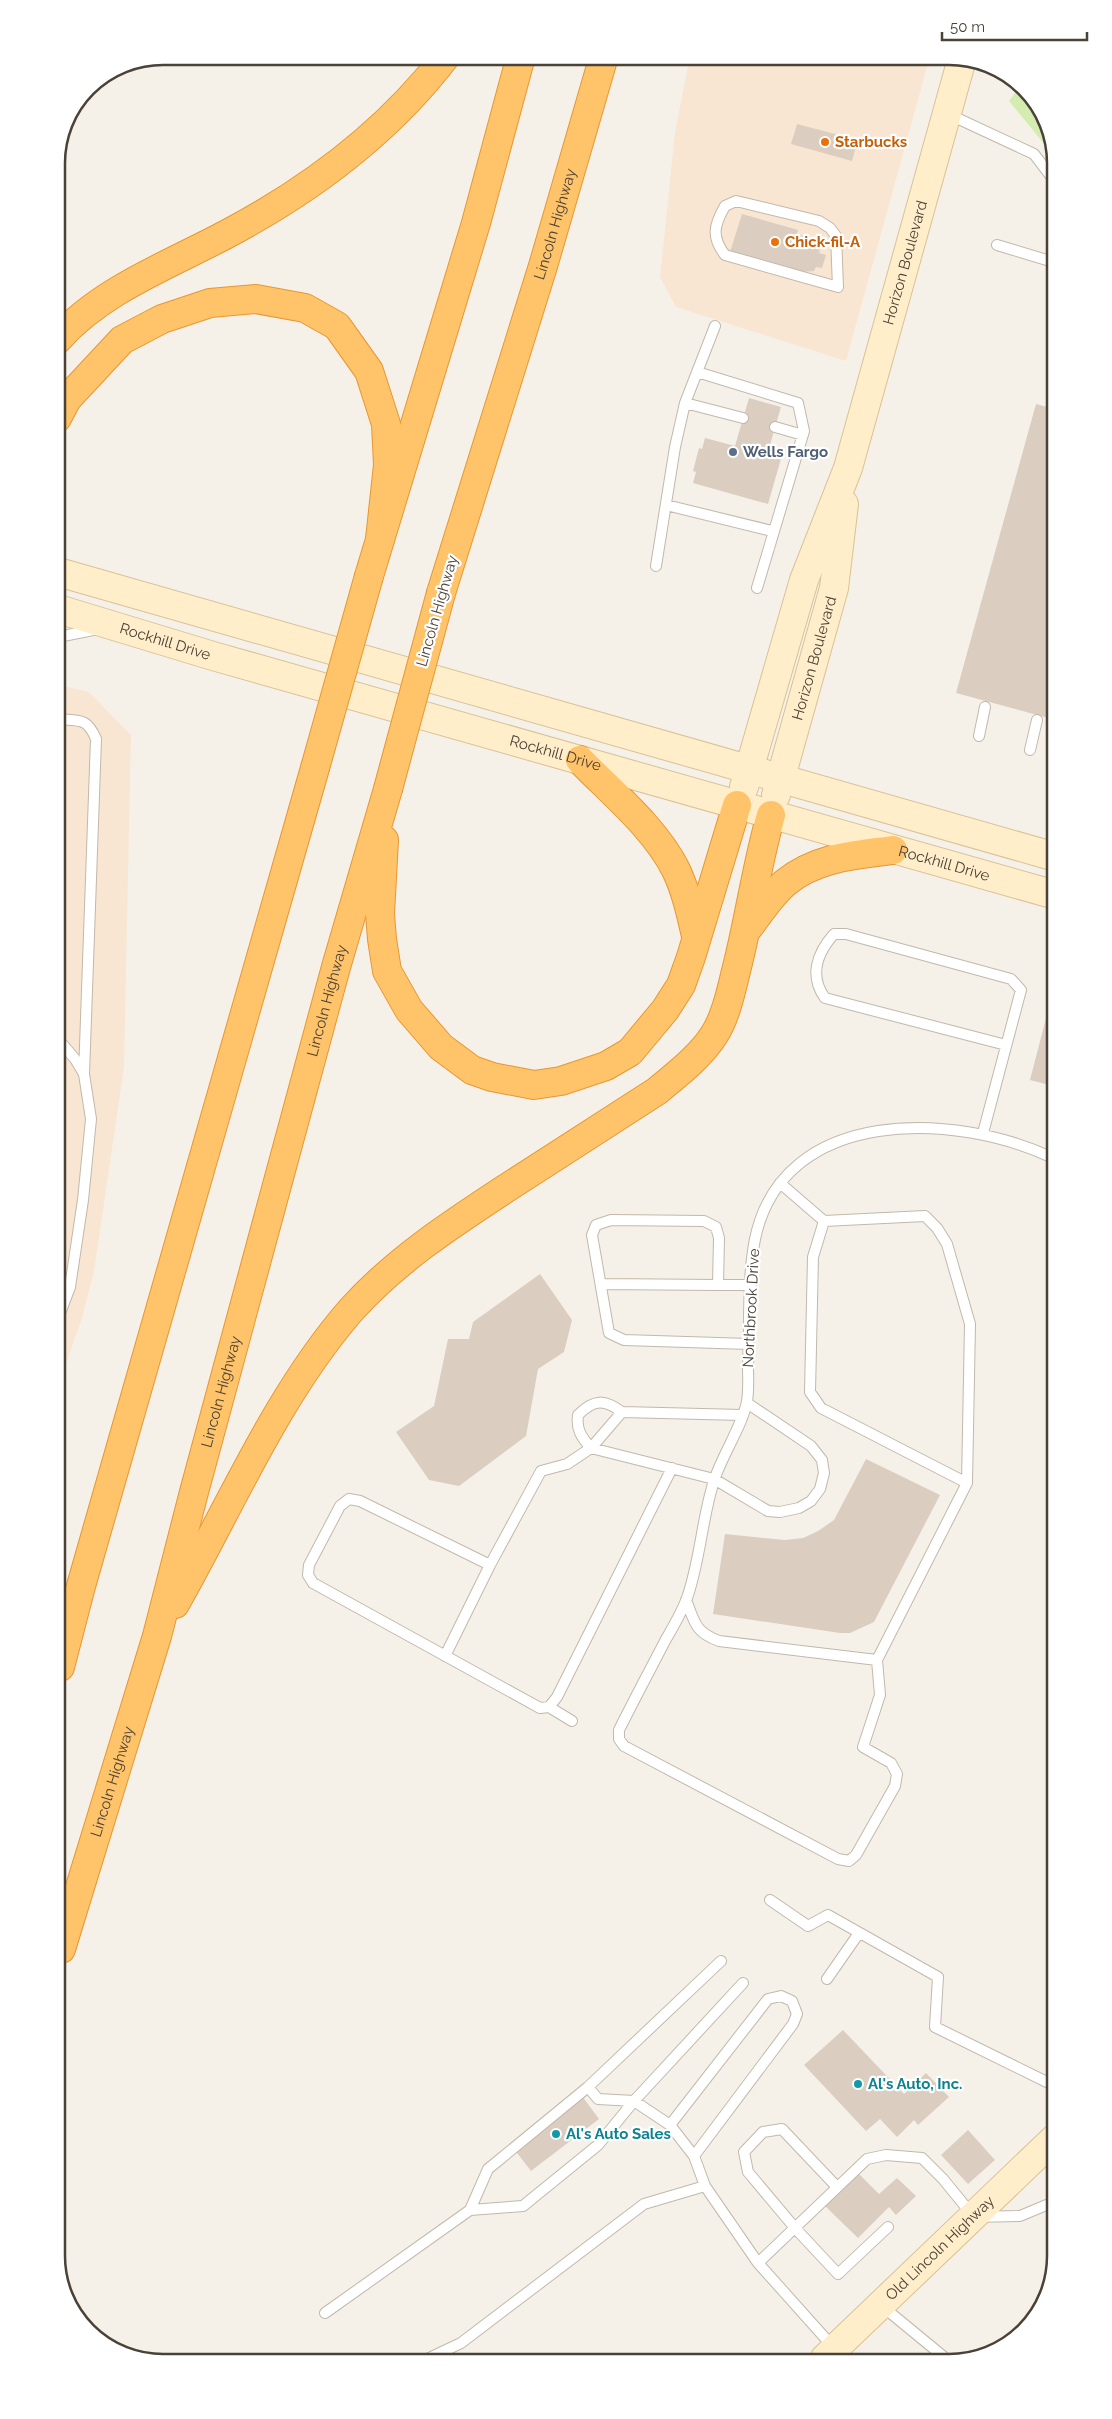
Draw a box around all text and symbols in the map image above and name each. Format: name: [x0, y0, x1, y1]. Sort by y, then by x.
scale bar: [942, 10, 1087, 42]
text: 50 m: [950, 18, 985, 36]
place label: Starbucks: [835, 133, 907, 151]
marker: Starbucks: [819, 136, 831, 148]
street label: Lincoln Highway: [530, 167, 580, 282]
street label: Horizon Boulevard: [879, 199, 931, 327]
place label: Chick-fil-A: [785, 233, 861, 251]
marker: Chick-fil-A: [769, 236, 781, 248]
place label: Wells Fargo: [743, 443, 828, 461]
marker: Wells Fargo: [727, 446, 739, 458]
street label: Lincoln Highway: [413, 553, 461, 669]
street label: Horizon Boulevard: [788, 594, 840, 722]
street label: Rockhill Drive: [118, 619, 213, 664]
street label: Rockhill Drive: [508, 732, 603, 775]
street label: Rockhill Drive: [896, 842, 992, 885]
street label: Lincoln Highway: [303, 943, 351, 1059]
street label: Northbrook Drive: [739, 1248, 763, 1368]
street label: Lincoln Highway: [197, 1334, 245, 1449]
street label: Lincoln Highway: [87, 1724, 138, 1839]
place label: Al's Auto, Inc.: [868, 2075, 962, 2093]
marker: Al's Auto, Inc.: [852, 2078, 864, 2090]
place label: Al's Auto Sales: [566, 2125, 671, 2143]
marker: Al's Auto Sales: [550, 2128, 562, 2140]
street label: Old Lincoln Highway: [882, 2192, 998, 2304]

